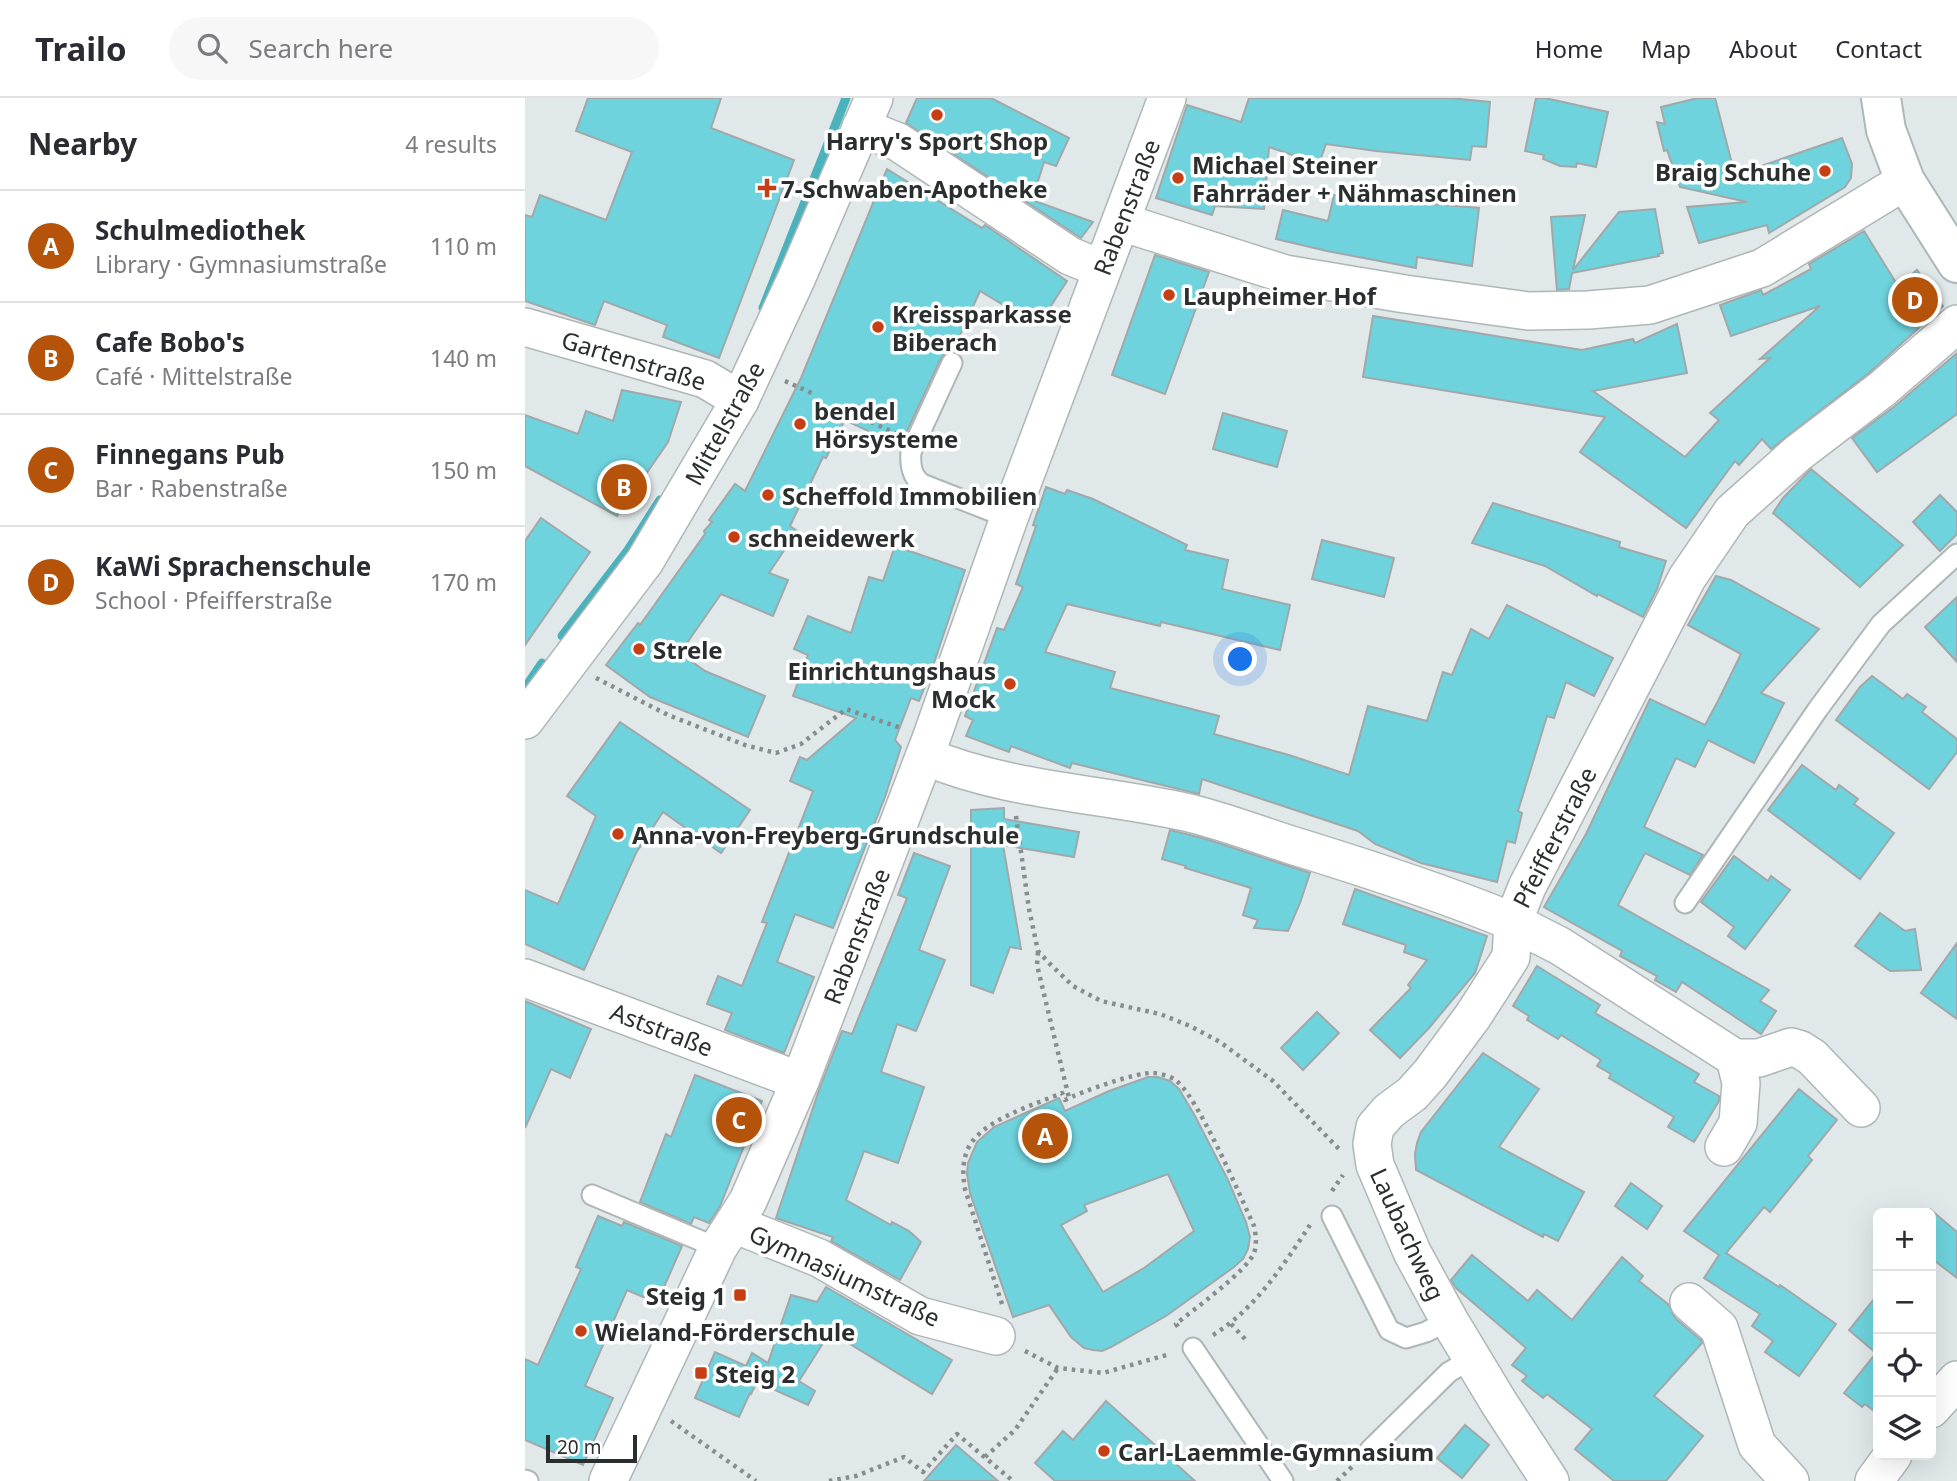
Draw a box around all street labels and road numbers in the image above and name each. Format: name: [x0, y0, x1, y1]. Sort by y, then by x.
street label: Rabenstraße: [1085, 134, 1167, 280]
street label: Gartenstraße: [558, 322, 710, 398]
street label: Mittelstraße: [676, 355, 772, 491]
street label: Pfeifferstraße: [1504, 761, 1604, 913]
street label: Rabenstraße: [815, 863, 897, 1009]
street label: Aststraße: [606, 994, 718, 1064]
street label: Laubachweg: [1363, 1162, 1453, 1306]
street label: Gymnasiumstraße: [744, 1216, 946, 1334]

